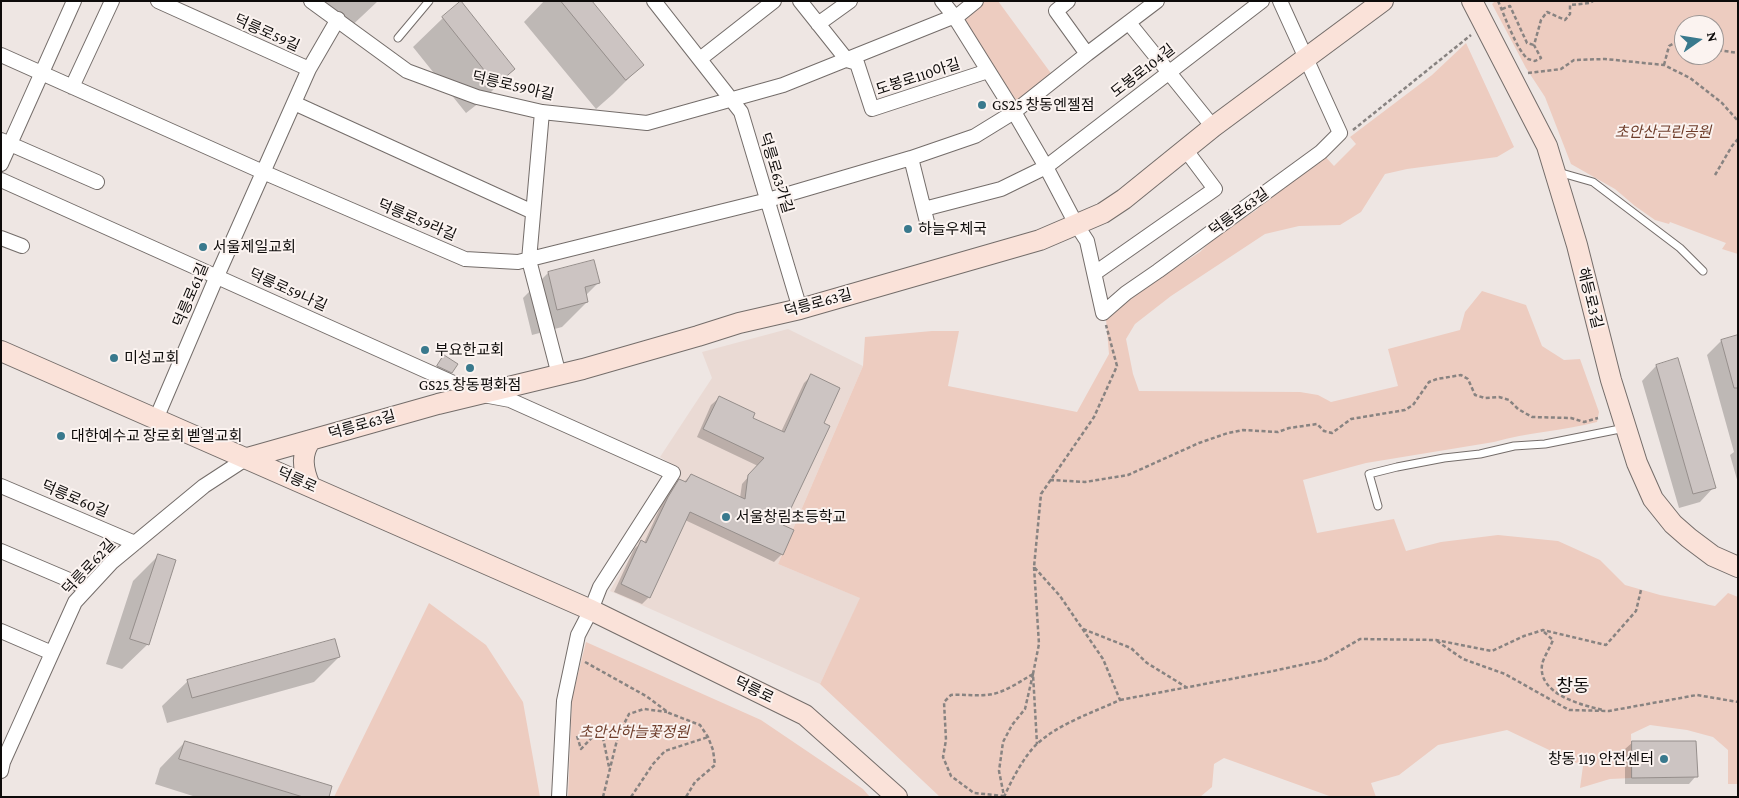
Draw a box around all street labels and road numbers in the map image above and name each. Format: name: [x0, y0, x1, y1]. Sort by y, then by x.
street label: 덕릉로59길: [232, 11, 302, 55]
street label: 도봉로104길: [1107, 40, 1179, 102]
street label: 도봉로110아길: [874, 55, 962, 99]
street label: 덕릉로59아길: [470, 68, 556, 104]
street label: 덕릉로63가길: [755, 131, 797, 215]
street label: 덕릉로63길: [1206, 184, 1272, 240]
street label: 덕릉로59라길: [375, 195, 459, 245]
street label: 덕릉로61길: [169, 260, 213, 330]
street label: 덕릉로59나길: [246, 265, 330, 315]
street label: 해등로3길: [1574, 266, 1606, 330]
street label: 덕릉로63길: [782, 285, 854, 321]
street label: 덕릉로63길: [326, 407, 398, 443]
street label: 덕릉로: [274, 463, 320, 497]
street label: 덕릉로60길: [39, 477, 111, 521]
street label: 덕릉로62길: [59, 535, 119, 599]
street label: 덕릉로: [731, 673, 777, 707]

